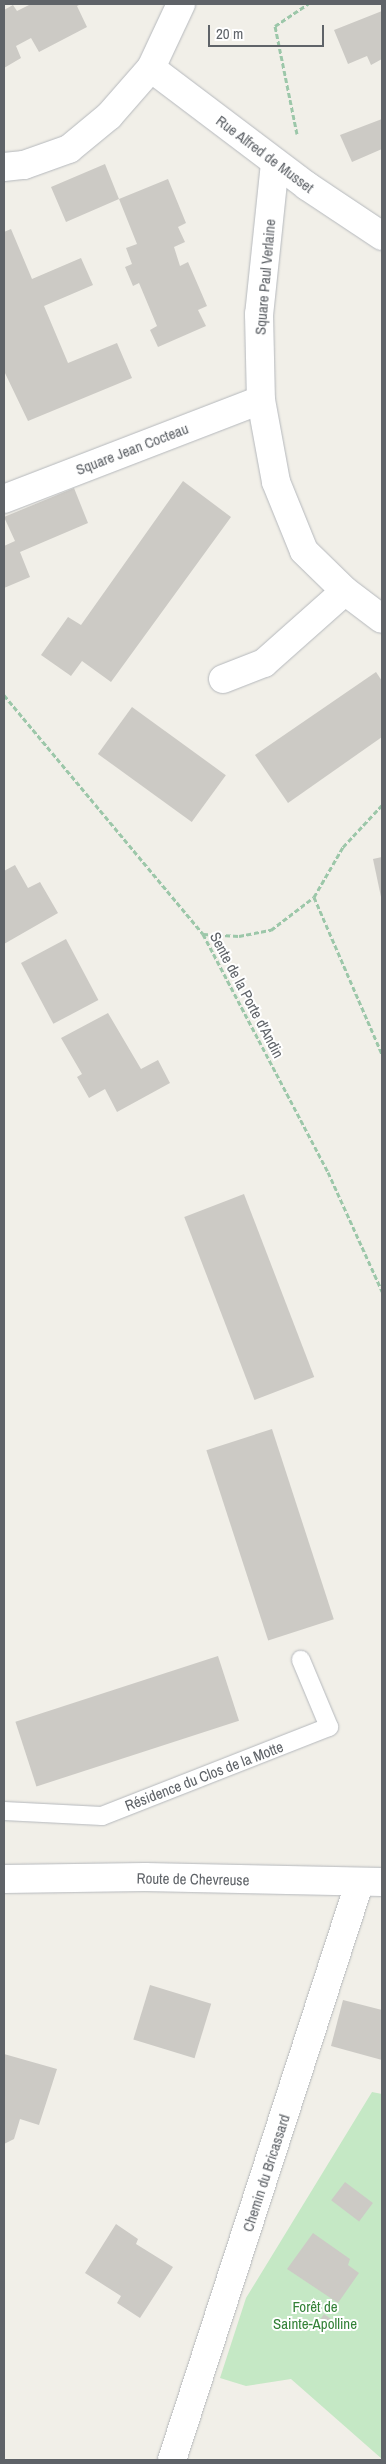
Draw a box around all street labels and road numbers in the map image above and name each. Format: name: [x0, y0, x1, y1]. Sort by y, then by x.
street label: Rue Alfred de Musset: [212, 111, 318, 197]
street label: Square Paul Verlaine: [251, 218, 279, 336]
street label: Square Jean Cocteau: [73, 419, 191, 479]
street label: Sente de la Porte d'Andin: [206, 929, 288, 1061]
street label: Résidence du Clos de la Motte: [122, 1737, 286, 1815]
street label: Route de Chevreuse: [136, 1869, 250, 1889]
street label: Chemin du Bricassard: [239, 2112, 293, 2234]

